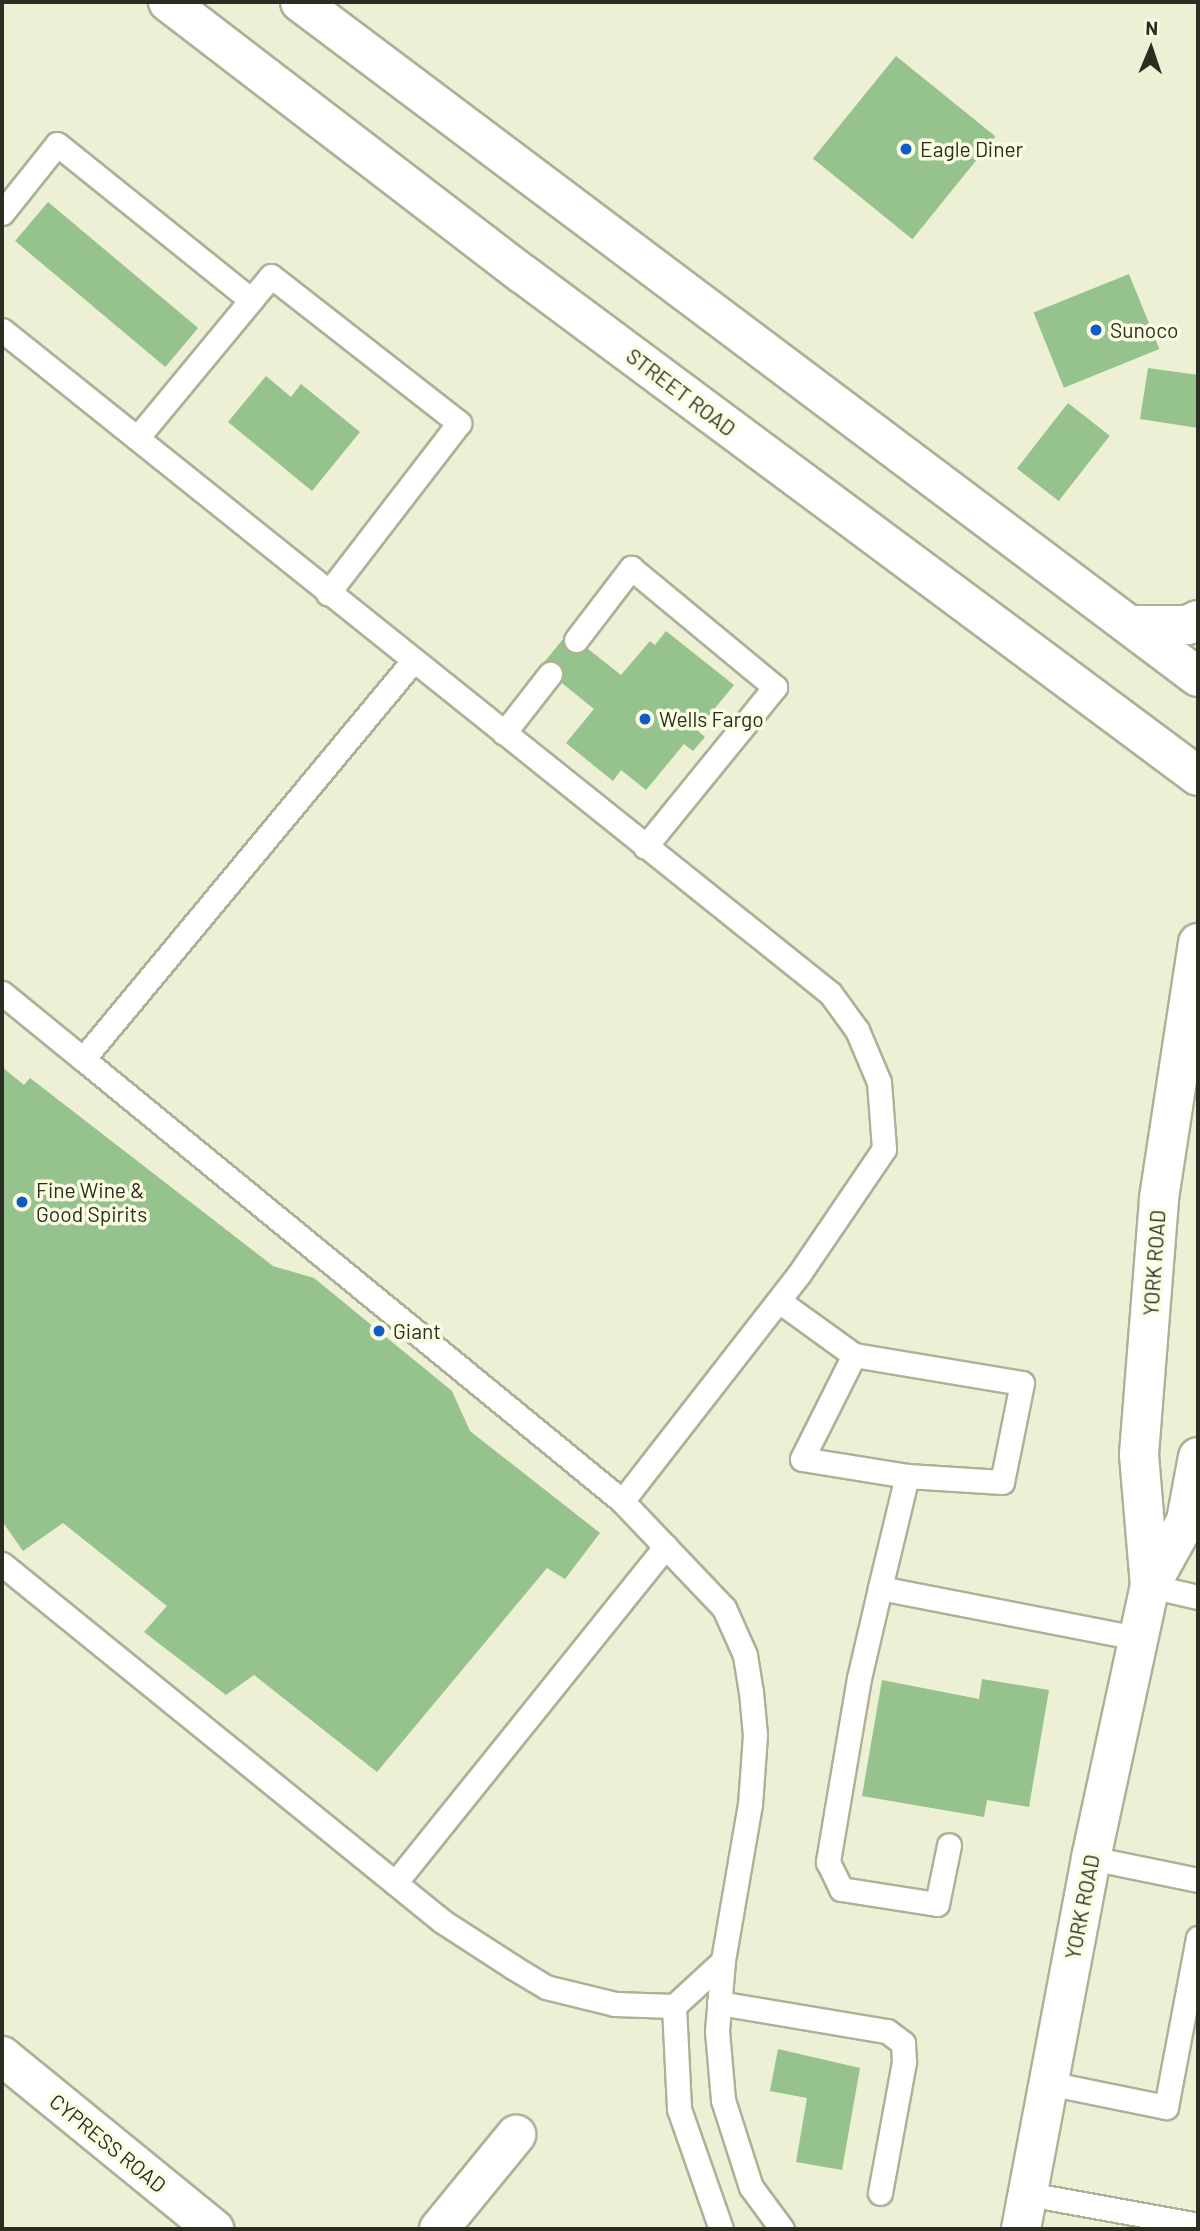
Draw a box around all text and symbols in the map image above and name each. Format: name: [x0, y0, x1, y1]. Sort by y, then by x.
north arrow: [1116, 14, 1186, 84]
text: N: [1145, 16, 1158, 39]
place label: Eagle Diner: [920, 136, 1023, 162]
marker: Eagle Diner: [898, 141, 914, 157]
place label: Sunoco: [1110, 317, 1178, 343]
marker: Sunoco: [1088, 322, 1104, 338]
street label: STREET ROAD: [622, 343, 740, 441]
place label: Wells Fargo: [659, 706, 764, 732]
marker: Wells Fargo: [637, 711, 653, 727]
place label: Fine Wine & Good Spirits: [36, 1177, 147, 1227]
marker: Fine Wine & Good Spirits: [14, 1194, 30, 1210]
street label: YORK ROAD: [1138, 1209, 1170, 1317]
place label: Giant: [393, 1318, 441, 1344]
marker: Giant: [371, 1323, 387, 1339]
street label: YORK ROAD: [1060, 1853, 1104, 1961]
street label: CYPRESS ROAD: [45, 2088, 171, 2198]

